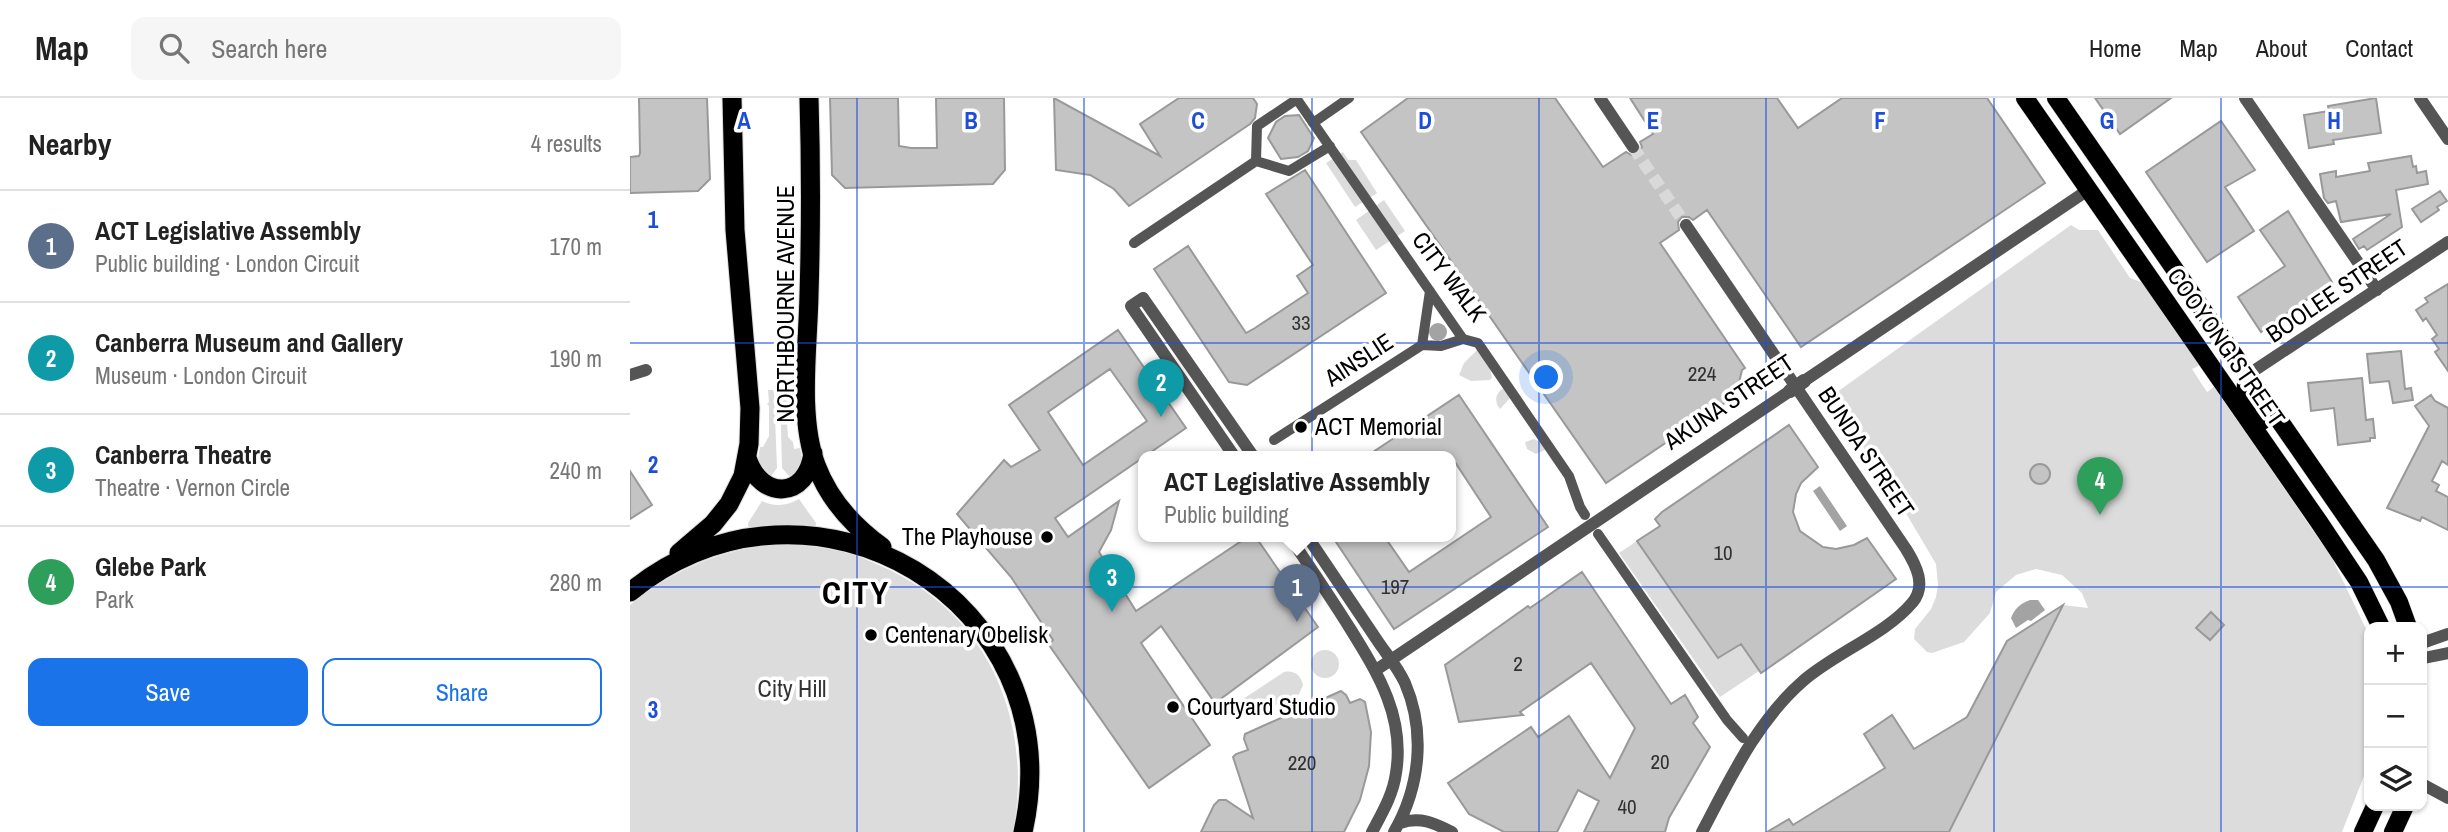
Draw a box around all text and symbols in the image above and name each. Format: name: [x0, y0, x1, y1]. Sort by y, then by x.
search box: [131, 17, 621, 80]
text: Map: [35, 26, 89, 70]
icon: search: [155, 29, 193, 67]
text: Search here: [211, 31, 327, 66]
text: Home: [2089, 32, 2141, 64]
text: Map: [2179, 32, 2218, 64]
text: About: [2256, 32, 2307, 64]
text: Contact: [2345, 32, 2413, 64]
text: A: [737, 105, 751, 136]
text: B: [964, 105, 978, 136]
text: C: [1191, 105, 1205, 136]
text: D: [1418, 105, 1432, 136]
text: E: [1647, 105, 1659, 136]
text: F: [1874, 105, 1886, 136]
text: G: [2100, 105, 2114, 136]
text: H: [2327, 105, 2341, 136]
text: Nearby: [28, 124, 111, 164]
text: 4 results: [531, 128, 602, 159]
street label: NORTHBOURNE AVENUE: [769, 185, 801, 423]
text: 1: [648, 204, 659, 235]
text: ACT Legislative Assembly: [95, 213, 361, 248]
street label: CITY WALK: [1405, 225, 1494, 328]
text: 1: [46, 231, 56, 262]
text: 170 m: [550, 231, 602, 262]
street label: BOOLEE STREET: [2259, 231, 2413, 349]
text: Public building · London Circuit: [95, 248, 359, 279]
street label: COOYONG STREET: [2160, 261, 2293, 432]
house number: 33: [1291, 308, 1311, 337]
text: Canberra Museum and Gallery: [95, 325, 403, 360]
street label: AINSLIE: [1317, 325, 1399, 394]
text: 2: [46, 343, 56, 374]
text: 190 m: [550, 343, 602, 374]
street label: AKUNA STREET: [1657, 346, 1800, 457]
pin: 2: [1138, 359, 1184, 417]
house number: 224: [1688, 359, 1717, 388]
text: Museum · London Circuit: [95, 360, 307, 391]
your location: [1529, 360, 1563, 394]
street label: BUNDA STREET: [1811, 380, 1922, 523]
place label: ACT Memorial: [1314, 410, 1442, 442]
marker: ACT Memorial: [1293, 419, 1309, 435]
text: Canberra Theatre: [95, 437, 272, 472]
text: 2: [648, 449, 658, 480]
popup: [1138, 451, 1456, 542]
text: 3: [46, 455, 56, 486]
text: 240 m: [550, 455, 602, 486]
pin: 4: [2077, 457, 2123, 515]
text: ACT Legislative Assembly: [1164, 464, 1430, 499]
text: Theatre · Vernon Circle: [95, 472, 290, 503]
text: Public building: [1164, 499, 1289, 530]
place label: The Playhouse: [902, 520, 1033, 552]
marker: The Playhouse: [1039, 529, 1055, 545]
house number: 10: [1713, 538, 1733, 567]
text: Glebe Park: [95, 549, 206, 584]
pin: 3: [1089, 554, 1135, 612]
pin: 1: [1274, 564, 1320, 622]
text: 4: [46, 567, 56, 598]
text: 280 m: [550, 567, 602, 598]
district label: CITY: [822, 571, 890, 614]
house number: 197: [1381, 572, 1409, 601]
text: Park: [95, 584, 134, 615]
place label: Centenary Obelisk: [885, 618, 1048, 650]
map controls: [2364, 622, 2427, 811]
button: +: [2364, 622, 2427, 685]
marker: Centenary Obelisk: [863, 627, 879, 643]
house number: 2: [1513, 649, 1523, 678]
button: Save: [28, 658, 308, 726]
button: Share: [322, 658, 602, 726]
park label: City Hill: [758, 672, 826, 704]
button: −: [2364, 685, 2427, 748]
place label: Courtyard Studio: [1187, 690, 1336, 722]
text: 3: [648, 694, 658, 725]
marker: Courtyard Studio: [1165, 699, 1181, 715]
house number: 20: [1650, 747, 1670, 776]
house number: 220: [1288, 748, 1316, 777]
button: layers: [2364, 748, 2427, 811]
house number: 40: [1617, 792, 1637, 821]

